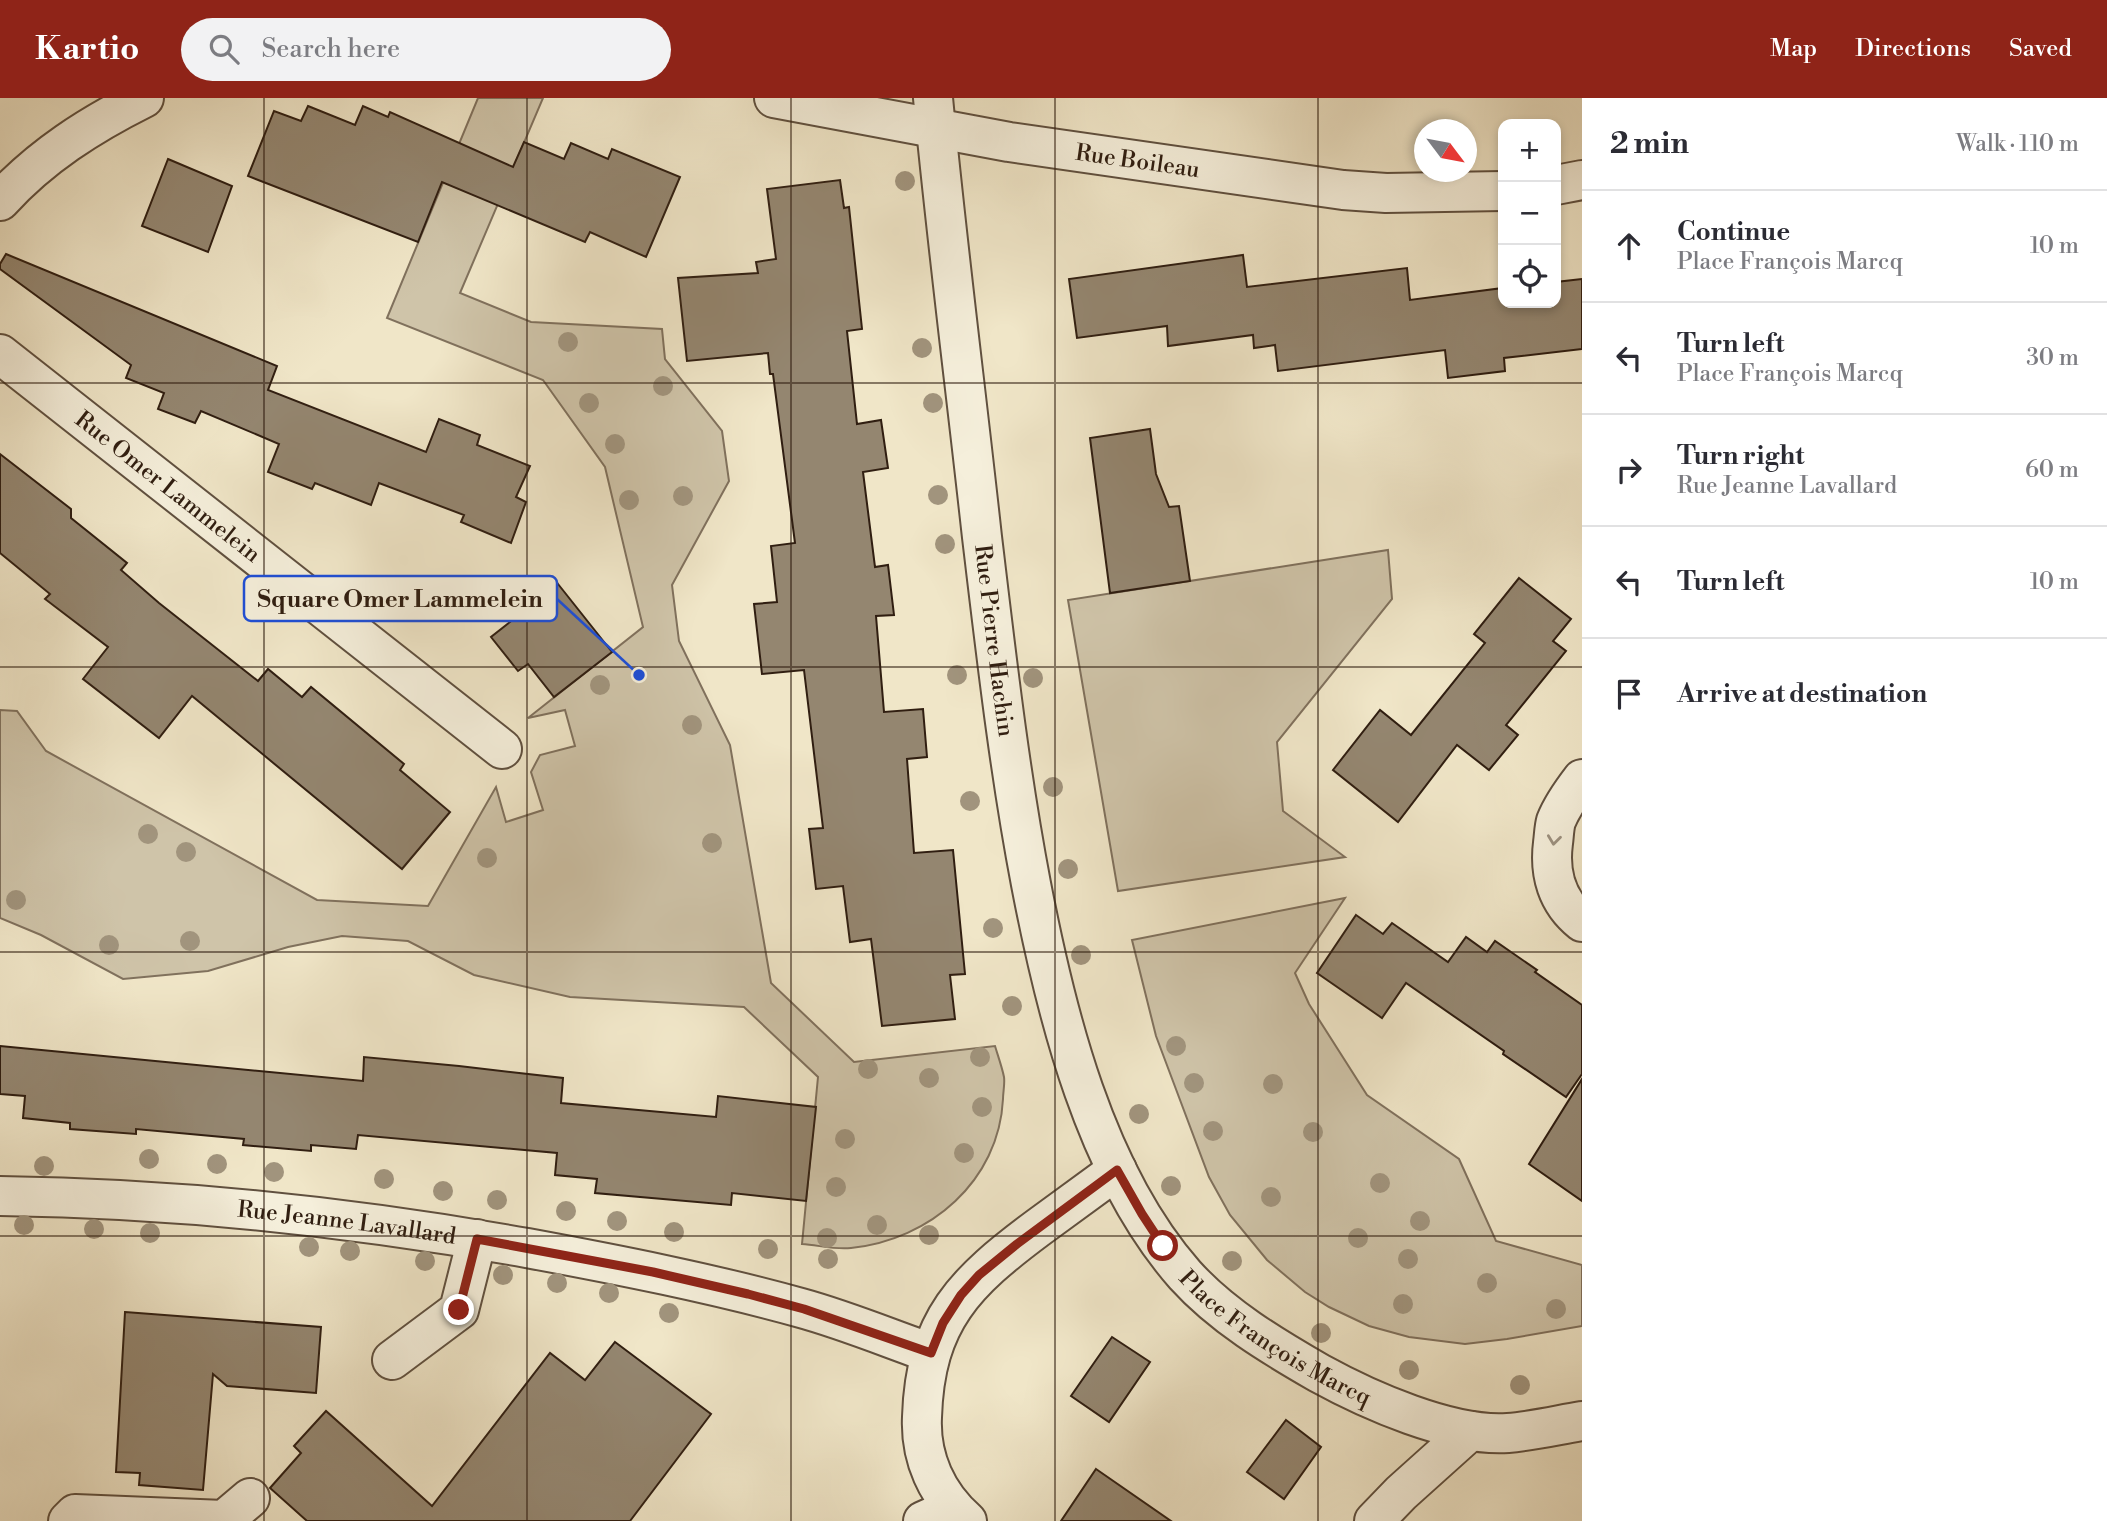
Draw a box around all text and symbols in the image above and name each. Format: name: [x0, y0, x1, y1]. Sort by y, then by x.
search box: [181, 18, 671, 81]
text: Kartio: [35, 29, 139, 70]
icon: search: [205, 30, 243, 68]
text: Search here: [261, 33, 400, 65]
text: Map: [1770, 34, 1817, 64]
text: Directions: [1855, 34, 1971, 64]
text: Saved: [2009, 34, 2072, 64]
north arrow: [1414, 119, 1477, 182]
map controls: [1498, 119, 1561, 308]
button: +: [1498, 119, 1561, 182]
text: 2 min: [1610, 125, 1689, 163]
text: Walk · 110 m: [1956, 130, 2079, 158]
street label: Rue Boileau: [1073, 139, 1201, 184]
button: −: [1498, 182, 1561, 245]
text: Continue: [1677, 216, 1790, 248]
icon: ahead: [1610, 227, 1648, 265]
text: 10 m: [2030, 232, 2079, 260]
button: locate: [1498, 245, 1561, 308]
text: Place François Marcq: [1677, 248, 1903, 276]
text: Turn left: [1677, 328, 1785, 360]
icon: left: [1610, 339, 1648, 377]
text: 30 m: [2026, 344, 2079, 372]
text: Place François Marcq: [1677, 360, 1903, 388]
street label: Rue Omer Lammelein: [69, 405, 266, 569]
text: Turn right: [1677, 440, 1805, 472]
icon: right: [1610, 451, 1648, 489]
text: 60 m: [2025, 456, 2079, 484]
text: Rue Jeanne Lavallard: [1677, 472, 1897, 500]
street label: Rue Pierre Hachin: [968, 543, 1020, 739]
icon: left: [1610, 563, 1648, 601]
text: Turn left: [1677, 566, 1785, 598]
text: 10 m: [2030, 568, 2079, 596]
callout: Square Omer Lammelein: [244, 576, 557, 621]
text: Square Omer Lammelein: [257, 585, 543, 615]
icon: arrive: [1610, 675, 1648, 713]
text: Arrive at destination: [1677, 678, 1927, 710]
one-way arrow: [1546, 834, 1561, 845]
street label: Rue Jeanne Lavallard: [236, 1196, 458, 1251]
route start: [1147, 1230, 1178, 1261]
street label: Place François Marcq: [1173, 1265, 1376, 1412]
route end: [443, 1294, 474, 1325]

